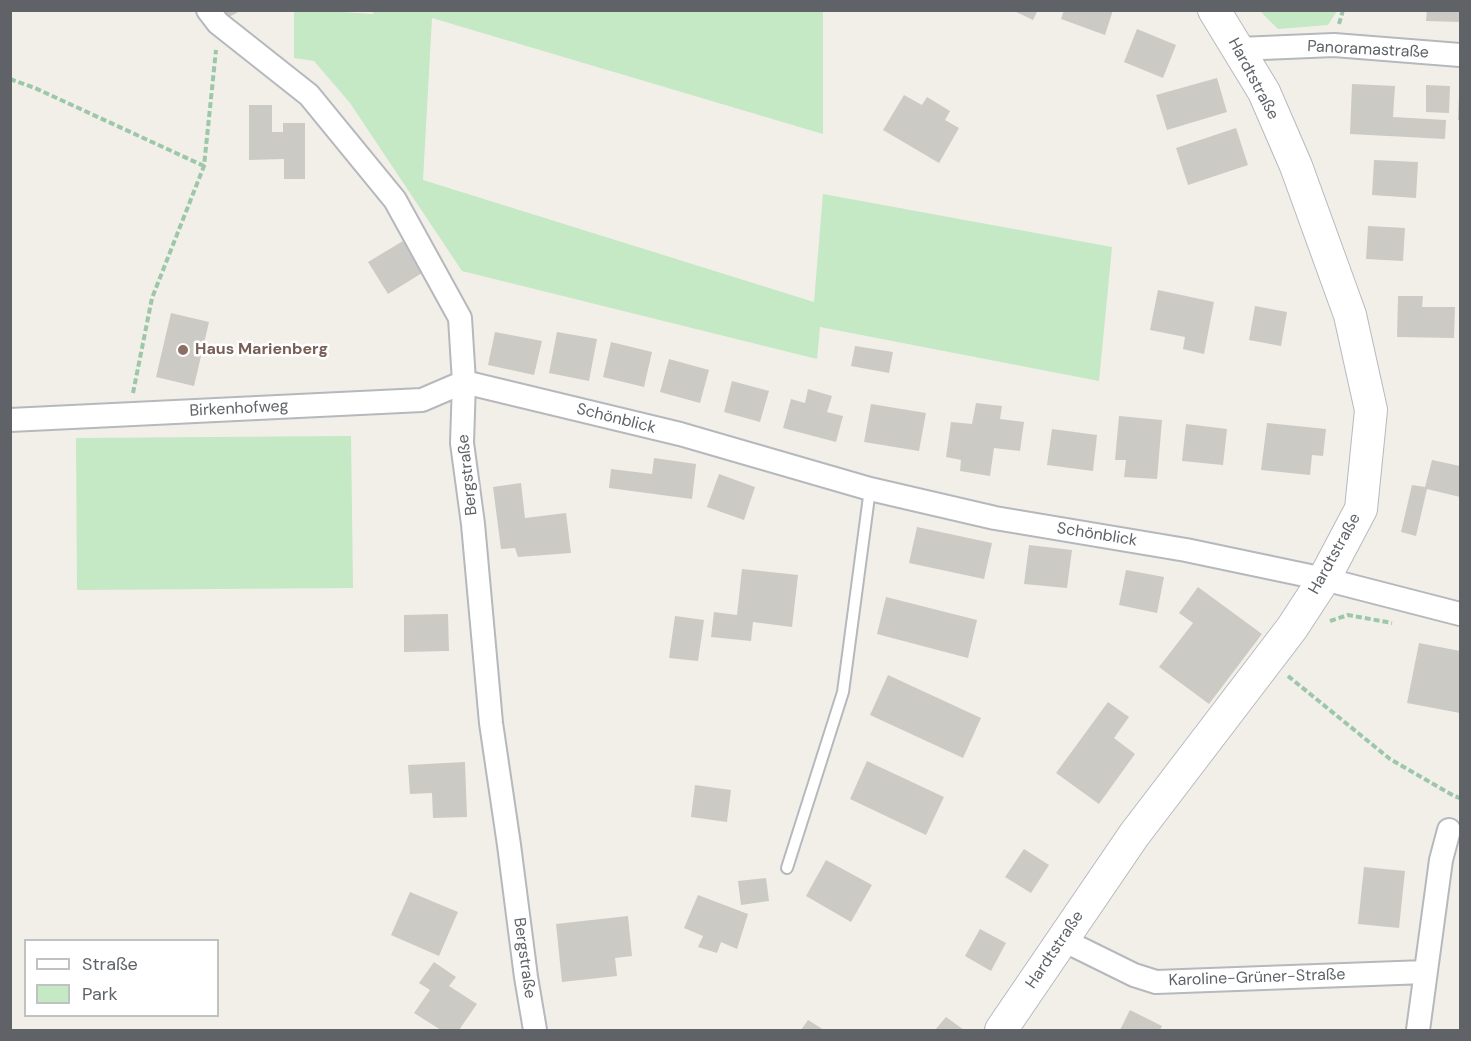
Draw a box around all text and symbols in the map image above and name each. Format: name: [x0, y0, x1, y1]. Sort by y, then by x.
street label: Hardtstraße: [1224, 35, 1282, 123]
street label: Panoramastraße: [1307, 37, 1429, 63]
place label: Haus Marienberg: [195, 340, 328, 360]
marker: Haus Marienberg: [176, 343, 190, 357]
street label: Birkenhofweg: [189, 397, 289, 421]
street label: Schönblick: [574, 400, 658, 438]
street label: Bergstraße: [454, 434, 482, 516]
street label: Hardtstraße: [1305, 510, 1365, 598]
street label: Schönblick: [1056, 519, 1138, 551]
street label: Hardtstraße: [1022, 908, 1088, 992]
street label: Bergstraße: [509, 916, 539, 1000]
legend: [24, 939, 219, 1017]
text: Straße: [82, 952, 138, 976]
street label: Karoline-Grüner-Straße: [1168, 965, 1346, 991]
text: Park: [82, 982, 118, 1006]

